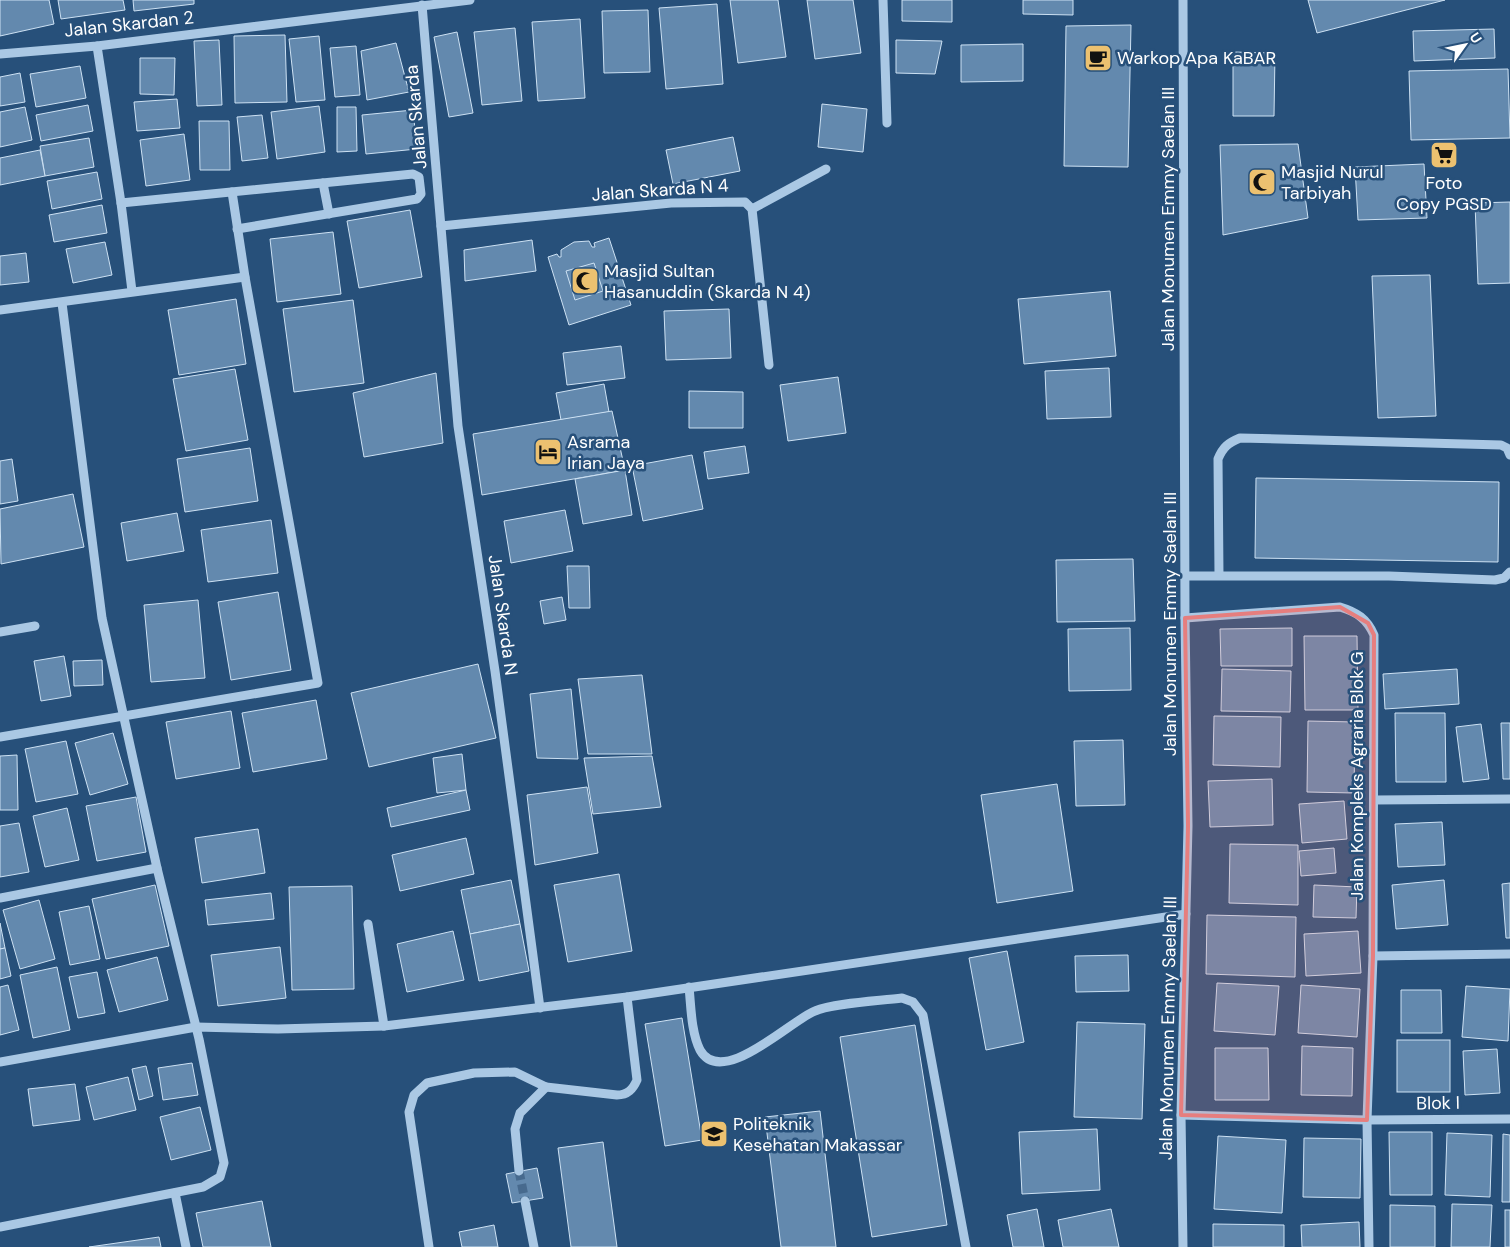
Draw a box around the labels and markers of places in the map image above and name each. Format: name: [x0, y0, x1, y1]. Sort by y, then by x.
cafe icon: Warkop Apa KaBAR: [1083, 43, 1113, 73]
place label: Warkop Apa KaBAR: [1117, 46, 1276, 70]
supermarket icon: Foto Copy PGSD: [1429, 140, 1459, 170]
place label: Masjid Nurul Tarbiyah: [1281, 160, 1383, 205]
mosque icon: Masjid Nurul Tarbiyah: [1247, 167, 1277, 197]
place label: Foto Copy PGSD: [1396, 171, 1492, 216]
place label: Masjid Sultan Hasanuddin (Skarda N 4): [604, 259, 811, 304]
mosque icon: Masjid Sultan Hasanuddin (Skarda N 4): [570, 266, 600, 296]
place label: Asrama Irian Jaya: [567, 430, 645, 475]
hotel icon: Asrama Irian Jaya: [533, 437, 563, 467]
place label: Politeknik Kesehatan Makassar: [733, 1112, 903, 1157]
school or university icon: Politeknik Kesehatan Makassar: [699, 1119, 729, 1149]

